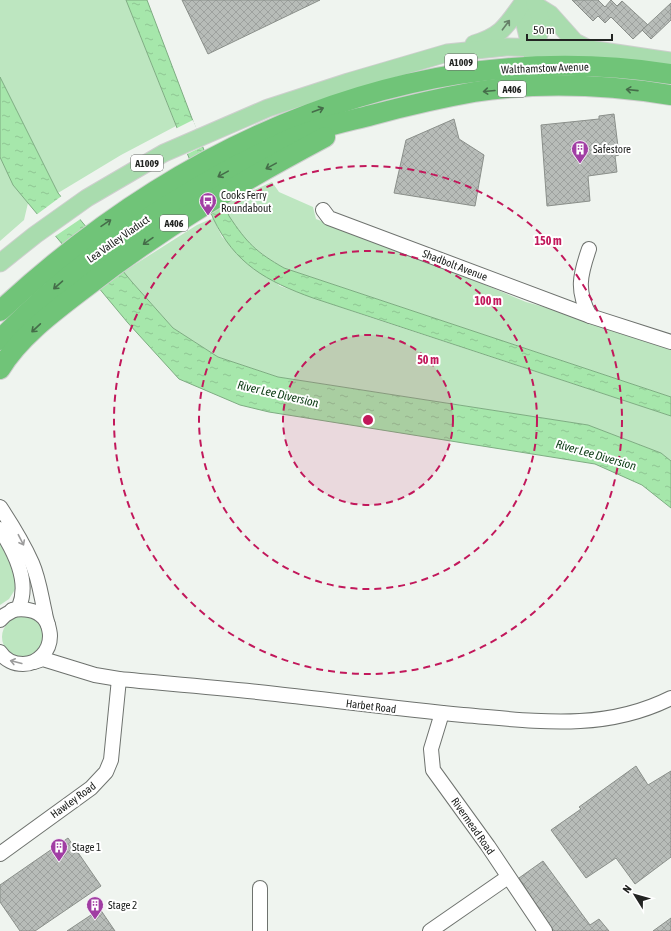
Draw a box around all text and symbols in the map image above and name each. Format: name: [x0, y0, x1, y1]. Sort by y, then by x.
scale bar: [527, 16, 612, 42]
one-way arrow: [502, 19, 511, 30]
text: 50 m: [533, 23, 555, 37]
road number: A1009: [445, 54, 477, 70]
street label: Walthamstow Avenue: [501, 60, 589, 76]
road number: A406: [498, 81, 526, 97]
one-way arrow: [626, 86, 639, 94]
one-way arrow: [483, 87, 496, 94]
one-way arrow: [312, 106, 324, 114]
building icon: Safestore: [570, 139, 590, 164]
place label: Safestore: [593, 143, 631, 155]
road number: A1009: [131, 155, 163, 171]
one-way arrow: [265, 163, 277, 170]
one-way arrow: [217, 170, 229, 178]
place label: Cooks Ferry Roundabout: [221, 189, 272, 214]
bus stop icon: Cooks Ferry Roundabout: [198, 191, 218, 216]
street label: Lea Valley Viaduct: [84, 213, 152, 265]
road number: A406: [160, 215, 188, 231]
one-way arrow: [101, 219, 112, 227]
text: 150 m: [534, 234, 562, 248]
one-way arrow: [142, 237, 153, 245]
street label: Shadbolt Avenue: [421, 247, 489, 283]
one-way arrow: [53, 280, 63, 290]
text: 100 m: [474, 294, 502, 308]
one-way arrow: [31, 324, 41, 333]
text: 50 m: [417, 353, 439, 367]
water label: River Lee Diversion: [236, 378, 320, 410]
centre of rings: [361, 413, 375, 427]
water label: River Lee Diversion: [554, 437, 638, 473]
one-way arrow: [17, 534, 25, 546]
one-way arrow: [9, 658, 22, 666]
street label: Harbet Road: [345, 697, 397, 715]
street label: Hawley Road: [48, 780, 98, 820]
street label: Rivermead Road: [449, 795, 497, 857]
building icon: Stage 1: [49, 837, 69, 862]
place label: Stage 1: [72, 841, 101, 853]
north arrow: [615, 875, 655, 915]
text: N: [620, 883, 634, 895]
building icon: Stage 2: [85, 895, 105, 920]
place label: Stage 2: [108, 899, 137, 911]

